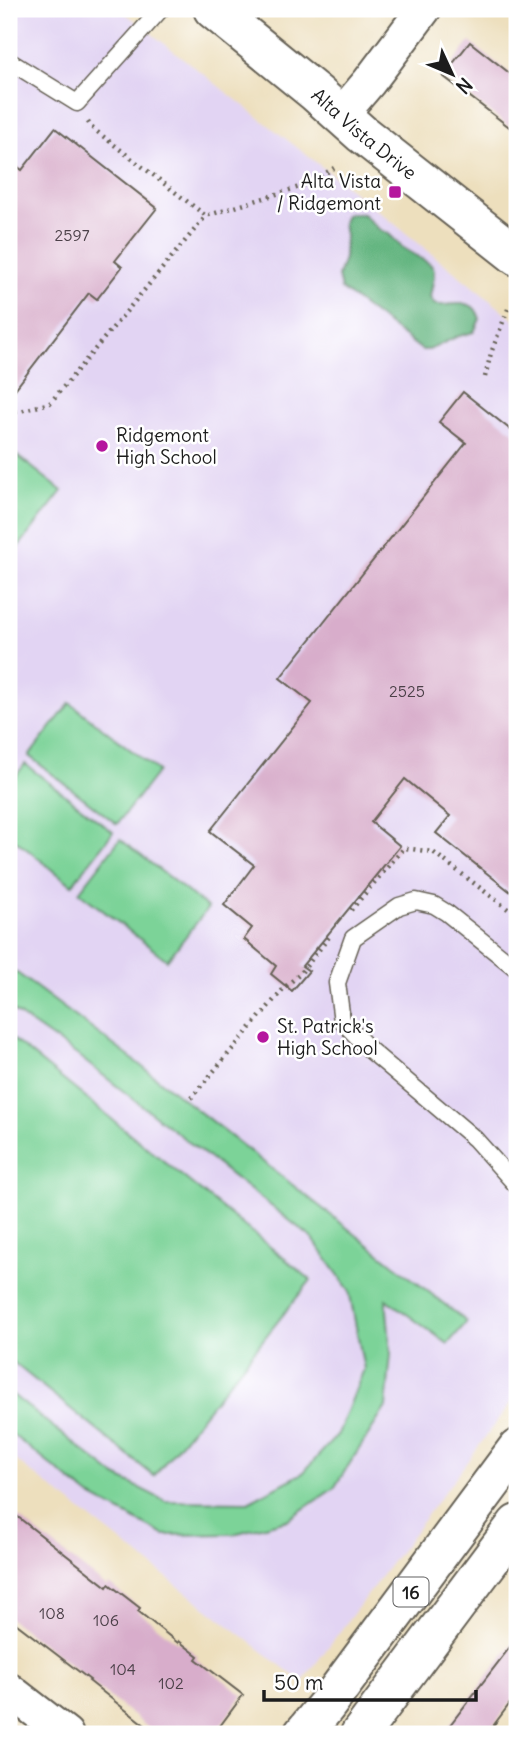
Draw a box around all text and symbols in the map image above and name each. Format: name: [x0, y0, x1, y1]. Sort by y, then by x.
north arrow: [418, 38, 488, 108]
text: N: [451, 73, 477, 99]
street label: Alta Vista Drive: [307, 83, 422, 184]
place label: Alta Vista / Ridgemont: [277, 169, 381, 215]
marker: Alta Vista / Ridgemont: [387, 184, 403, 200]
house number: 2597: [54, 225, 90, 245]
place label: Ridgemont High School: [116, 423, 217, 469]
marker: Ridgemont High School: [94, 438, 110, 454]
house number: 2525: [389, 681, 425, 701]
place label: St. Patrick's High School: [277, 1014, 378, 1060]
marker: St. Patrick's High School: [255, 1029, 271, 1045]
road number: 16: [394, 1577, 428, 1606]
house number: 108: [39, 1603, 65, 1623]
house number: 106: [93, 1610, 119, 1630]
house number: 104: [110, 1659, 136, 1679]
scale bar: [264, 1659, 475, 1703]
text: 50 m: [274, 1669, 323, 1696]
house number: 102: [158, 1673, 184, 1693]

